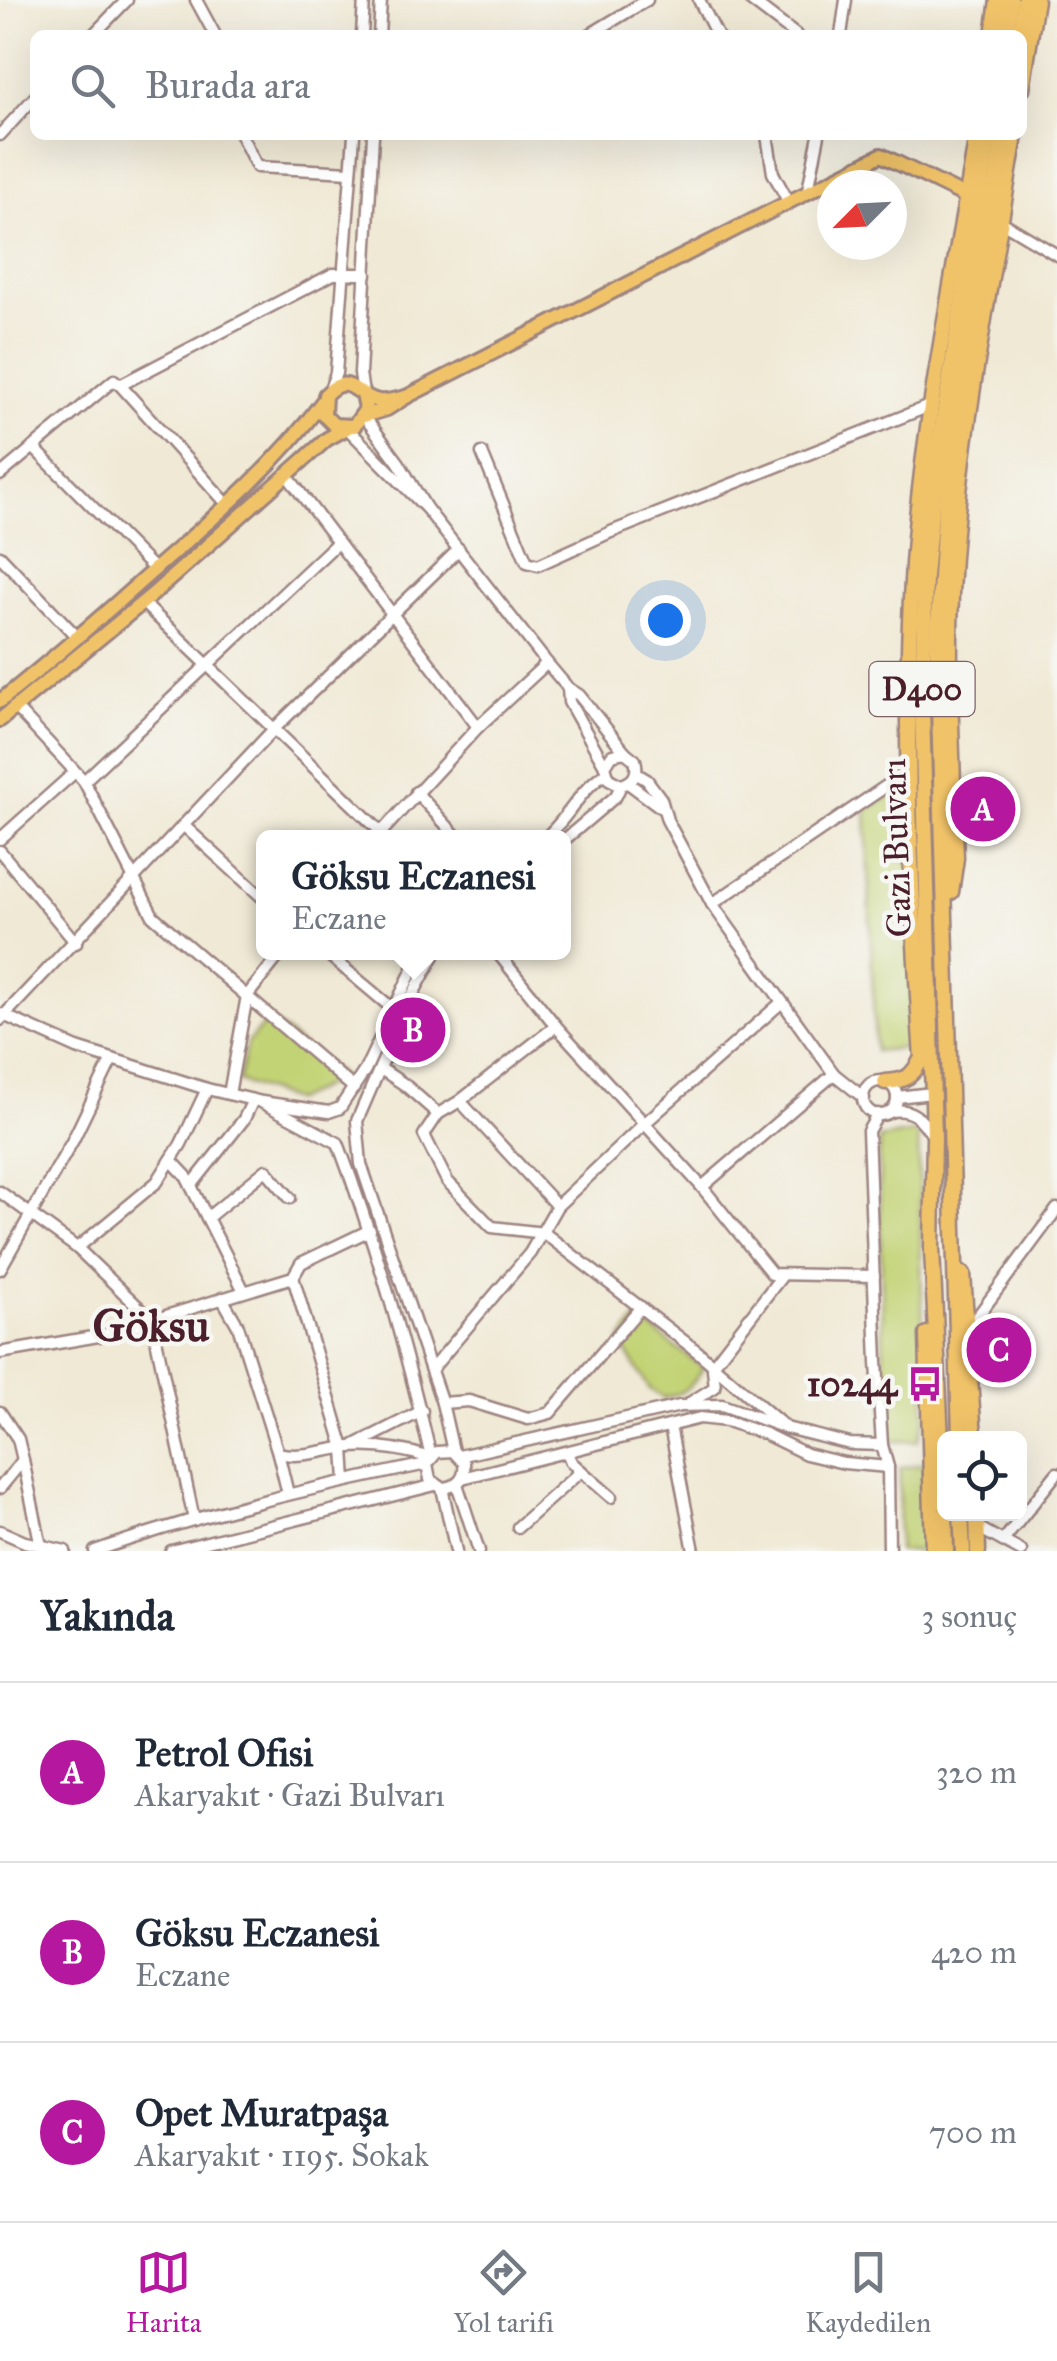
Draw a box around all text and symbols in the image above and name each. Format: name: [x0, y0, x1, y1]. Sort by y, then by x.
search box: [30, 30, 1027, 140]
icon: search: [65, 58, 120, 113]
text: Burada ara: [145, 62, 310, 108]
north arrow: [817, 170, 907, 260]
your location: [640, 595, 691, 646]
road number: D400: [870, 662, 974, 716]
street label: Gazi Bulvarı: [872, 758, 921, 938]
pin: A: [950, 772, 1016, 846]
popup: [256, 830, 571, 960]
text: Göksu Eczanesi: [291, 853, 536, 899]
text: Eczane: [291, 899, 387, 938]
pin: B: [380, 992, 446, 1068]
district label: Göksu: [93, 1298, 209, 1353]
pin: C: [966, 1312, 1032, 1388]
place label: 10244: [807, 1363, 898, 1406]
bus stop icon: 10244: [906, 1365, 944, 1403]
map controls: [937, 1431, 1027, 1521]
button: locate: [937, 1431, 1027, 1521]
text: Yakında: [40, 1590, 174, 1642]
text: 3 sonuç: [922, 1597, 1017, 1636]
text: Petrol Ofisi: [135, 1730, 313, 1776]
text: A: [62, 1753, 83, 1792]
text: 320 m: [936, 1753, 1017, 1792]
text: Akaryakıt · Gazi Bulvarı: [135, 1776, 445, 1815]
text: Göksu Eczanesi: [135, 1910, 380, 1956]
text: B: [62, 1933, 83, 1972]
text: 420 m: [931, 1933, 1017, 1972]
text: Eczane: [135, 1956, 230, 1995]
text: Opet Muratpaşa: [135, 2090, 388, 2136]
text: C: [62, 2113, 83, 2152]
text: 700 m: [929, 2113, 1017, 2152]
text: Akaryakıt · 1195. Sokak: [135, 2136, 429, 2175]
tab: Harita: [126, 2245, 202, 2340]
tab: Yol tarifi: [453, 2245, 554, 2340]
tab: Kaydedilen: [805, 2245, 931, 2340]

